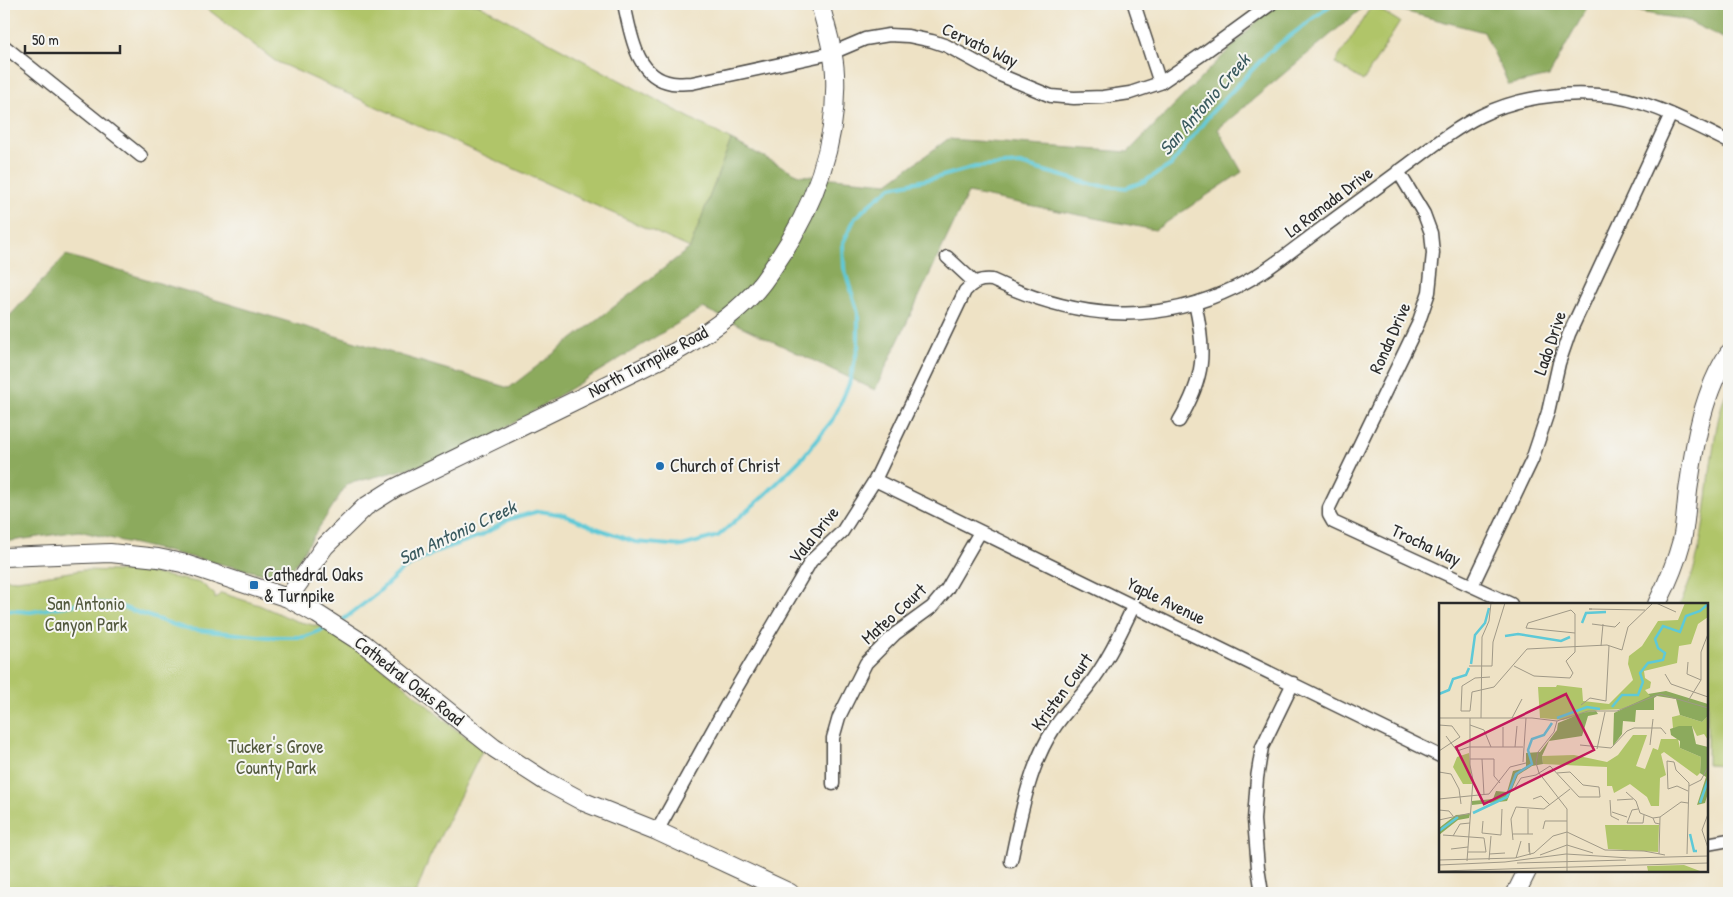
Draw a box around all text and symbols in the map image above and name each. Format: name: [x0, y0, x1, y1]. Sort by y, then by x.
street label: Cervato Way: [938, 16, 1023, 73]
scale bar: [25, 22, 120, 54]
text: 50 m: [32, 29, 59, 50]
water label: San Antonio Creek: [1153, 46, 1257, 160]
street label: La Ramada Drive: [1279, 160, 1378, 243]
street label: Ronda Drive: [1363, 298, 1416, 377]
street label: Lado Drive: [1527, 308, 1572, 378]
street label: North Turnpike Road: [583, 319, 712, 404]
place label: Church of Christ: [670, 453, 780, 478]
marker: Church of Christ: [654, 460, 666, 472]
water label: San Antonio Creek: [394, 493, 522, 571]
street label: Vala Drive: [783, 501, 844, 569]
street label: Trocha Way: [1387, 518, 1465, 572]
place label: Cathedral Oaks & Turnpike: [264, 562, 363, 608]
street label: Yaple Avenue: [1123, 571, 1210, 630]
street label: Mateo Court: [856, 577, 932, 650]
marker: Cathedral Oaks & Turnpike: [248, 579, 260, 591]
park label: San Antonio Canyon Park: [45, 591, 128, 637]
inset map: [1439, 603, 1708, 872]
street label: Cathedral Oaks Road: [349, 630, 469, 731]
street label: Kristen Court: [1025, 647, 1099, 736]
park label: Tucker's Grove County Park: [228, 734, 324, 780]

